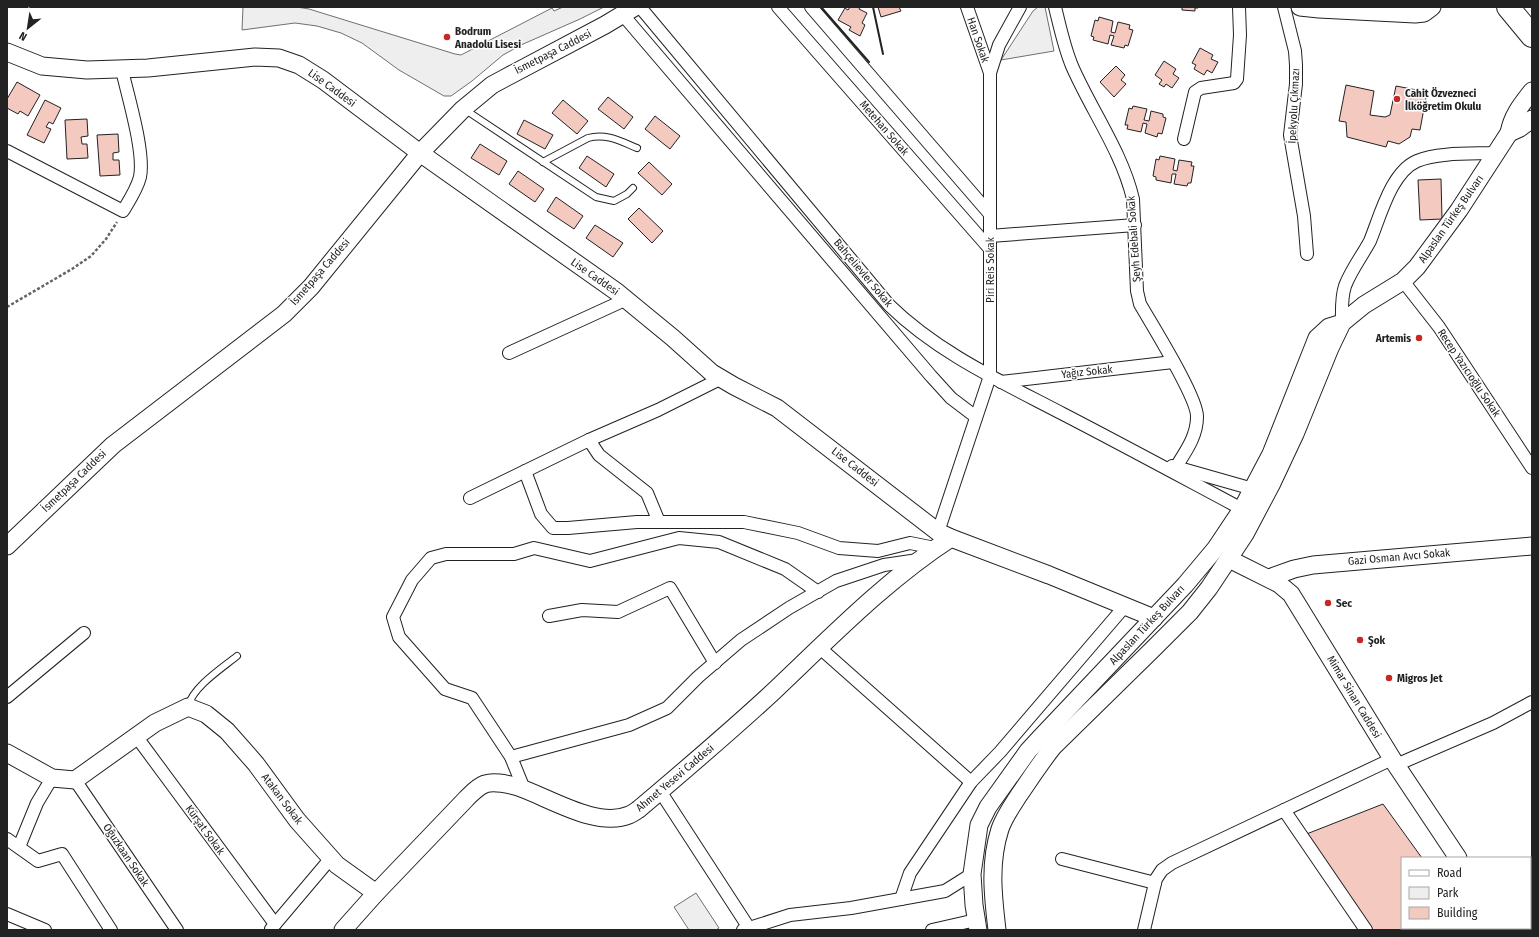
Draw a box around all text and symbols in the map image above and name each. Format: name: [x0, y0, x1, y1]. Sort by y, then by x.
north arrow: [8, 8, 48, 48]
street label: Han Sokak: [964, 16, 992, 65]
place label: Bodrum Anadolu Lisesi: [454, 25, 521, 51]
street label: İsmetpaşa Caddesi: [512, 26, 594, 77]
text: N: [17, 29, 29, 44]
marker: Bodrum Anadolu Lisesi: [442, 32, 452, 42]
street label: Lise Caddesi: [306, 66, 359, 110]
street label: İpekyolu Çıkmazı: [1285, 68, 1302, 144]
place label: Cahit Özvezneci İlköğretim Okulu: [1405, 87, 1482, 113]
marker: Cahit Özvezneci İlköğretim Okulu: [1392, 94, 1402, 104]
street label: Metehan Sokak: [857, 98, 912, 159]
street label: Alpaslan Türkeş Bulvarı: [1416, 173, 1486, 265]
street label: Şeyh Edebali Sokak: [1124, 195, 1143, 283]
street label: İsmetpaşa Caddesi: [287, 235, 353, 308]
street label: Bahçelievler Sokak: [831, 236, 896, 310]
street label: Piri Reis Sokak: [984, 236, 997, 303]
street label: Lise Caddesi: [568, 256, 622, 298]
street label: Recep Yazıcıoğlu Sokak: [1435, 327, 1504, 420]
place label: Artemis: [1375, 332, 1411, 345]
marker: Artemis: [1414, 333, 1424, 343]
street label: Yağız Sokak: [1061, 363, 1114, 381]
street label: Lise Caddesi: [829, 445, 881, 489]
street label: İsmetpaşa Caddesi: [38, 446, 109, 515]
street label: Gazi Osman Avcı Sokak: [1347, 546, 1452, 568]
street label: Alpaslan Türkeş Bulvarı: [1107, 582, 1187, 668]
place label: Sec: [1336, 597, 1352, 610]
marker: Sec: [1323, 598, 1333, 608]
place label: Şok: [1368, 634, 1386, 647]
marker: Şok: [1355, 635, 1365, 645]
street label: Mimar Sinan Caddesi: [1324, 653, 1384, 741]
place label: Migros Jet: [1397, 672, 1443, 685]
marker: Migros Jet: [1384, 673, 1394, 683]
street label: Ahmet Yesevi Caddesi: [633, 741, 717, 814]
street label: Atakan Sokak: [259, 771, 306, 828]
street label: Kürşat Sokak: [183, 803, 228, 858]
street label: Oğuzkaan Sokak: [100, 821, 152, 890]
legend: [1401, 857, 1531, 929]
text: Road: [1437, 866, 1462, 880]
text: Park: [1437, 886, 1459, 900]
text: Building: [1437, 906, 1478, 920]

